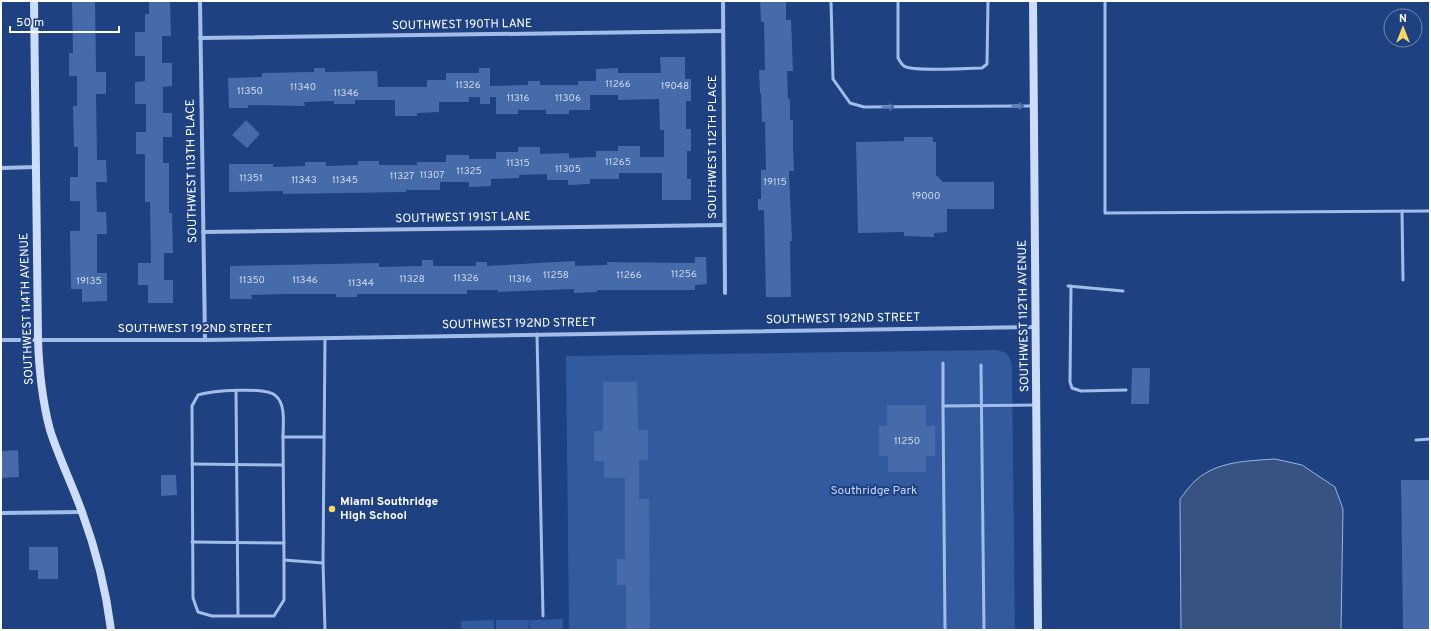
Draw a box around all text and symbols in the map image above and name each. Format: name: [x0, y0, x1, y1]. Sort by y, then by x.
scale bar: [10, 8, 119, 34]
north arrow: [1383, 8, 1423, 48]
text: N: [1399, 12, 1407, 26]
text: 50 m: [16, 15, 44, 31]
street label: SOUTHWEST 190TH LANE: [392, 16, 532, 34]
street label: SOUTHWEST 112TH PLACE: [705, 75, 721, 219]
house number: 11266: [605, 78, 631, 91]
house number: 11326: [455, 79, 481, 92]
house number: 19048: [661, 80, 689, 93]
house number: 11340: [290, 81, 316, 94]
house number: 11350: [237, 85, 263, 98]
house number: 11346: [333, 87, 359, 100]
house number: 11316: [506, 92, 530, 105]
house number: 11306: [555, 92, 581, 105]
street label: SOUTHWEST 113TH PLACE: [183, 99, 201, 243]
one-way arrow: [1011, 102, 1024, 110]
one-way arrow: [881, 103, 894, 111]
house number: 11265: [605, 156, 631, 169]
house number: 11315: [506, 157, 530, 170]
house number: 11305: [555, 163, 581, 176]
house number: 11325: [456, 165, 482, 178]
house number: 11307: [420, 169, 444, 182]
house number: 11327: [390, 170, 414, 183]
house number: 11351: [239, 172, 263, 185]
house number: 11343: [291, 174, 317, 187]
house number: 11345: [332, 174, 358, 187]
house number: 19115: [763, 176, 787, 189]
house number: 19000: [912, 190, 940, 203]
street label: SOUTHWEST 191ST LANE: [395, 209, 531, 227]
street label: SOUTHWEST 114TH AVENUE: [16, 233, 38, 385]
street label: SOUTHWEST 112TH AVENUE: [1015, 240, 1033, 392]
house number: 11256: [671, 268, 697, 281]
house number: 11258: [543, 269, 569, 282]
house number: 11266: [616, 269, 642, 282]
house number: 11326: [453, 272, 479, 285]
house number: 11328: [399, 273, 425, 286]
house number: 11316: [508, 273, 532, 286]
house number: 11350: [239, 274, 265, 287]
house number: 11346: [292, 274, 318, 287]
house number: 19135: [76, 275, 102, 288]
house number: 11344: [348, 277, 374, 290]
street label: SOUTHWEST 192ND STREET: [766, 310, 920, 328]
street label: SOUTHWEST 192ND STREET: [442, 315, 596, 333]
street label: SOUTHWEST 192ND STREET: [118, 321, 272, 337]
house number: 11250: [894, 435, 920, 448]
park label: Southridge Park: [831, 483, 917, 499]
place label: Miami Southridge High School: [340, 494, 439, 524]
marker: Miami Southridge High School: [327, 504, 337, 514]

